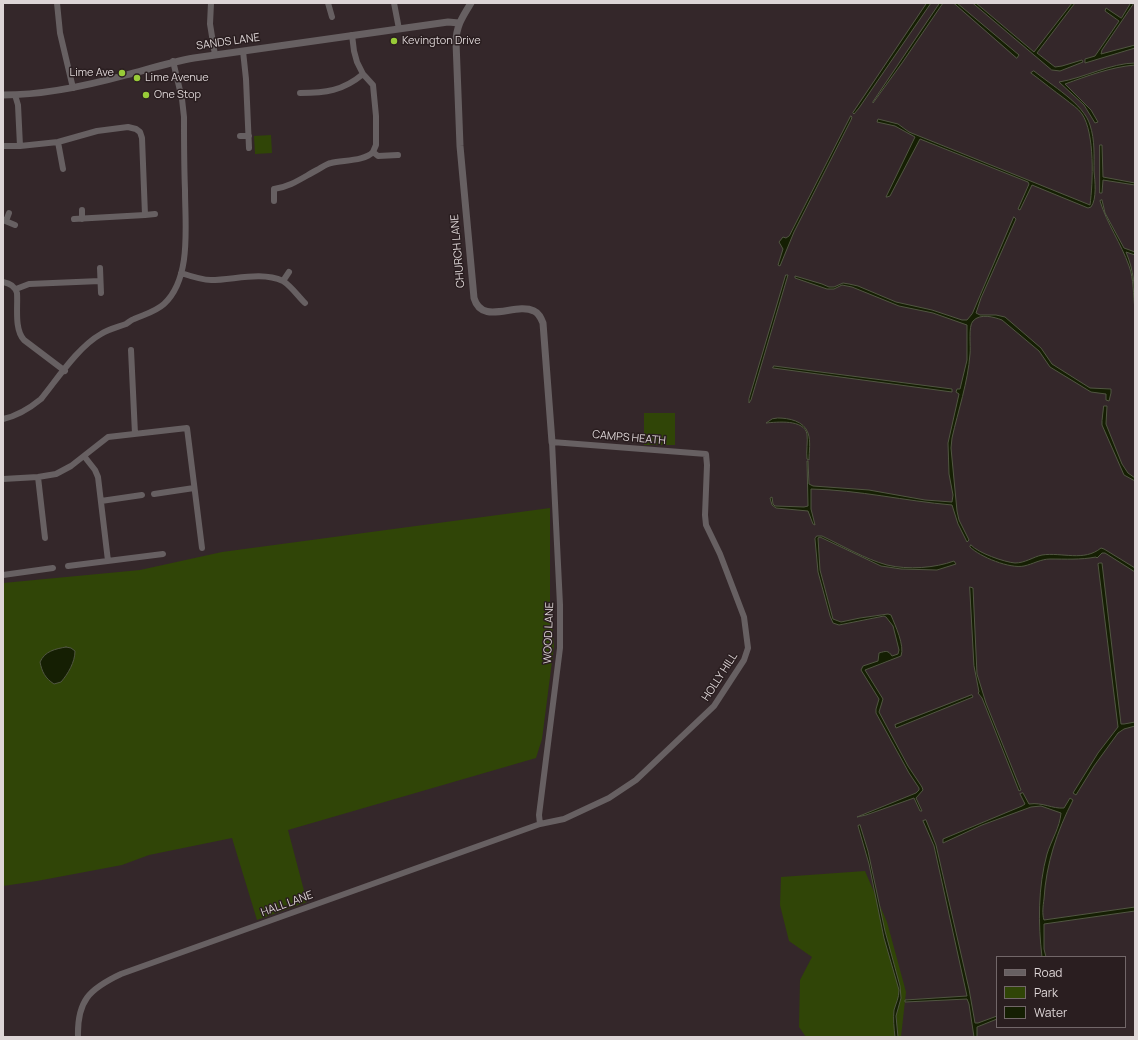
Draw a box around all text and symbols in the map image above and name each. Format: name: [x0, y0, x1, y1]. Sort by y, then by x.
street label: SANDS LANE: [195, 31, 261, 53]
place label: Kevington Drive: [402, 34, 481, 48]
marker: Kevington Drive: [389, 36, 399, 46]
place label: Lime Ave: [70, 66, 114, 80]
marker: Lime Ave: [117, 68, 127, 78]
place label: Lime Avenue: [145, 71, 209, 85]
marker: Lime Avenue: [132, 73, 142, 83]
place label: One Stop: [154, 88, 201, 102]
marker: One Stop: [141, 90, 151, 100]
street label: CHURCH LANE: [448, 214, 468, 288]
street label: CAMPS HEATH: [592, 428, 666, 448]
street label: WOOD LANE: [541, 602, 557, 664]
street label: HOLLY HILL: [699, 650, 741, 704]
street label: HALL LANE: [259, 889, 315, 919]
legend: [996, 956, 1126, 1028]
text: Road: [1034, 964, 1062, 981]
text: Park: [1034, 984, 1058, 1001]
text: Water: [1034, 1004, 1067, 1021]

